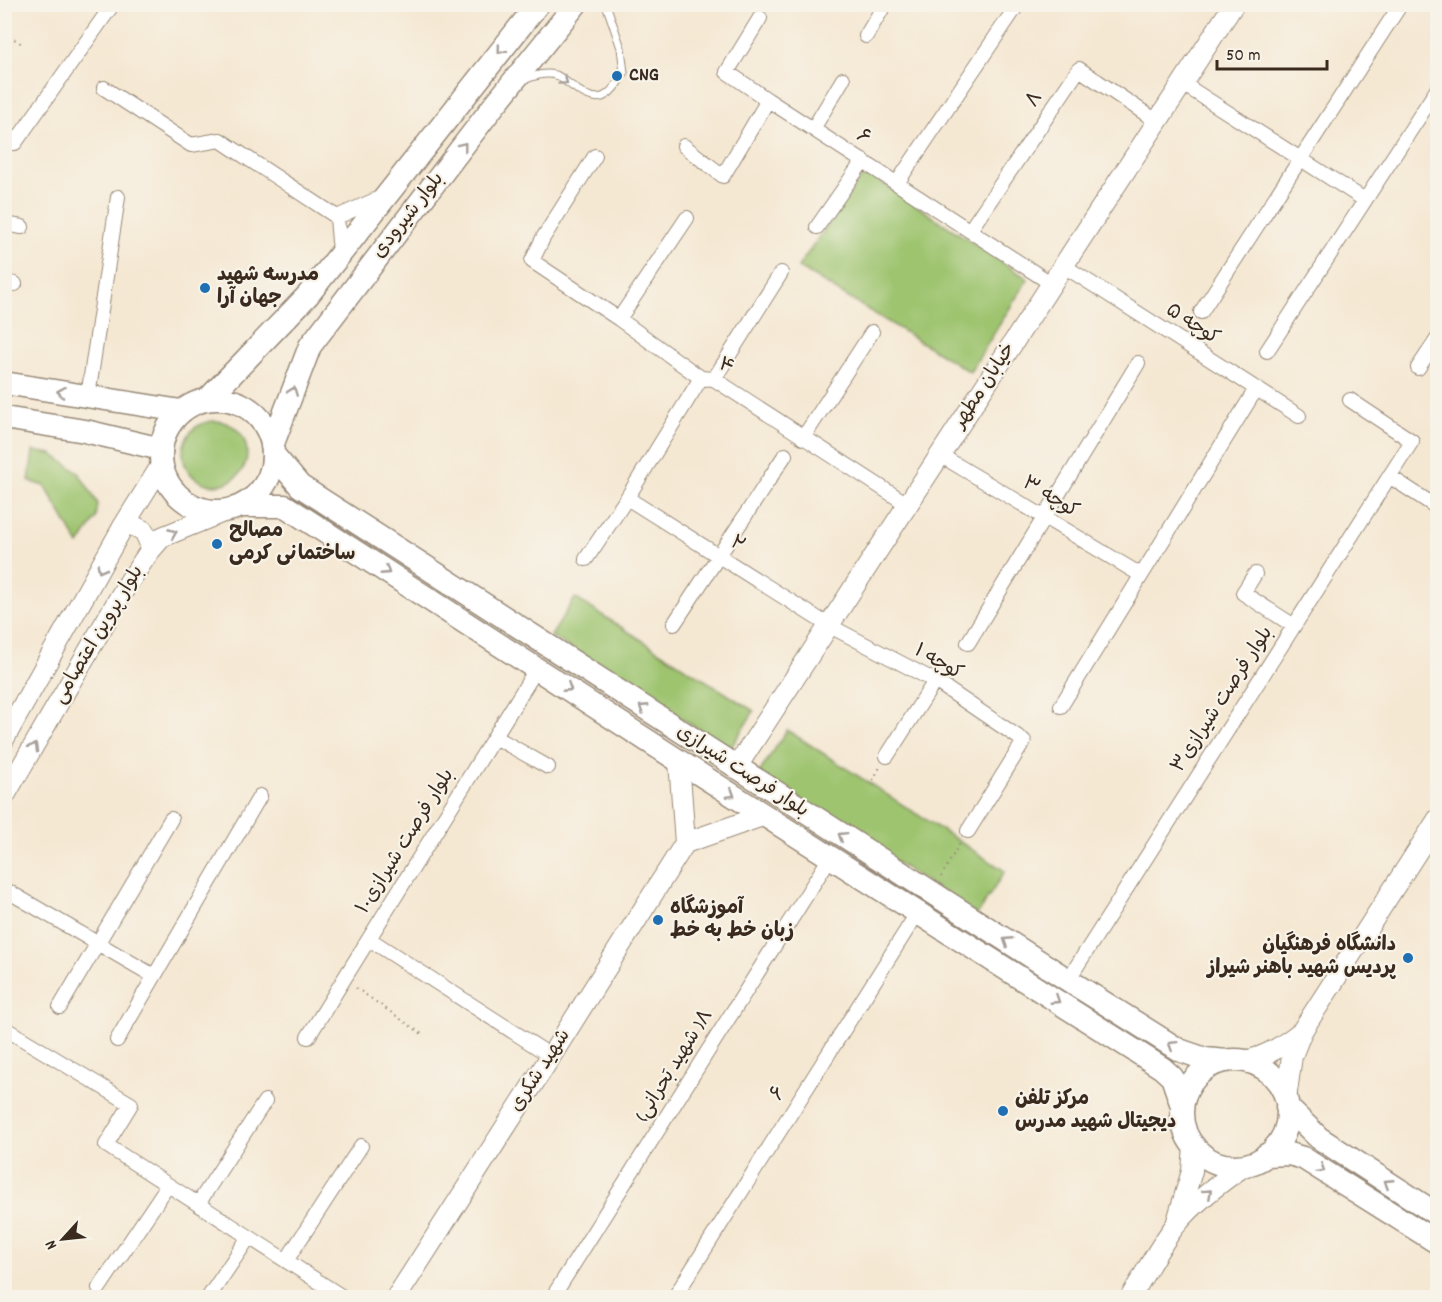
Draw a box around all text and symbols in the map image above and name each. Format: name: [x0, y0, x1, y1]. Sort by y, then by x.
scale bar: [1217, 33, 1326, 71]
one-way arrow: [498, 43, 509, 54]
text: 50 m: [1226, 44, 1261, 69]
place label: CNG: [629, 62, 659, 90]
marker: CNG: [610, 69, 624, 83]
one-way arrow: [557, 74, 568, 85]
street label: ۸: [1019, 86, 1051, 114]
street label: ۶: [850, 123, 876, 153]
one-way arrow: [455, 141, 466, 152]
street label: بلوار شیرودی: [366, 167, 452, 265]
place label: مدرسه شهید جهان آرا: [217, 262, 319, 313]
marker: مدرسه شهید جهان آرا: [198, 281, 212, 295]
street label: کوچه ۵: [1160, 297, 1224, 353]
street label: خیابان مطهر: [946, 337, 1023, 436]
street label: ۴: [713, 351, 739, 383]
one-way arrow: [286, 386, 298, 397]
one-way arrow: [57, 387, 66, 399]
street label: کوچه ۳: [1016, 470, 1084, 526]
place label: مصالح ساختمانی کرمی: [229, 518, 356, 569]
one-way arrow: [167, 528, 178, 540]
street label: ۲: [724, 530, 750, 560]
marker: مصالح ساختمانی کرمی: [210, 537, 224, 551]
street label: بلوار پروین اعتصامی: [47, 560, 151, 710]
one-way arrow: [97, 563, 108, 573]
one-way arrow: [379, 564, 390, 575]
street label: ۳بلوار فرصت شیرازی: [1165, 621, 1281, 779]
street label: کوچه ۱: [908, 638, 968, 688]
one-way arrow: [561, 681, 572, 692]
one-way arrow: [639, 704, 649, 716]
street label: بلوار فرصت شیرازی: [670, 719, 814, 825]
one-way arrow: [26, 743, 38, 753]
street label: بلوار فرصت شیرازی۱۰: [350, 764, 462, 920]
one-way arrow: [725, 787, 736, 798]
one-way arrow: [838, 833, 849, 844]
place label: آموزشگاه زبان خط به خط: [670, 894, 794, 946]
marker: آموزشگاه زبان خط به خط: [651, 913, 665, 927]
place label: دانشگاه فرهنگیان پردیس شهید باهنر شیراز: [1206, 931, 1396, 983]
one-way arrow: [1003, 937, 1014, 948]
marker: دانشگاه فرهنگیان پردیس شهید باهنر شیراز: [1401, 951, 1415, 965]
one-way arrow: [1049, 993, 1060, 1004]
street label: (شهید بَحرانی )۸: [629, 1004, 721, 1128]
street label: شهید شکری: [504, 1024, 578, 1118]
one-way arrow: [1167, 1042, 1178, 1053]
street label: ۶: [764, 1081, 794, 1107]
place label: مرکز تلفن دیجیتال شهید مدرس: [1015, 1086, 1176, 1137]
marker: مرکز تلفن دیجیتال شهید مدرس: [996, 1104, 1010, 1118]
one-way arrow: [1314, 1161, 1325, 1172]
one-way arrow: [1384, 1179, 1395, 1190]
one-way arrow: [1202, 1189, 1212, 1200]
north arrow: [33, 1209, 93, 1269]
text: N: [40, 1236, 64, 1253]

